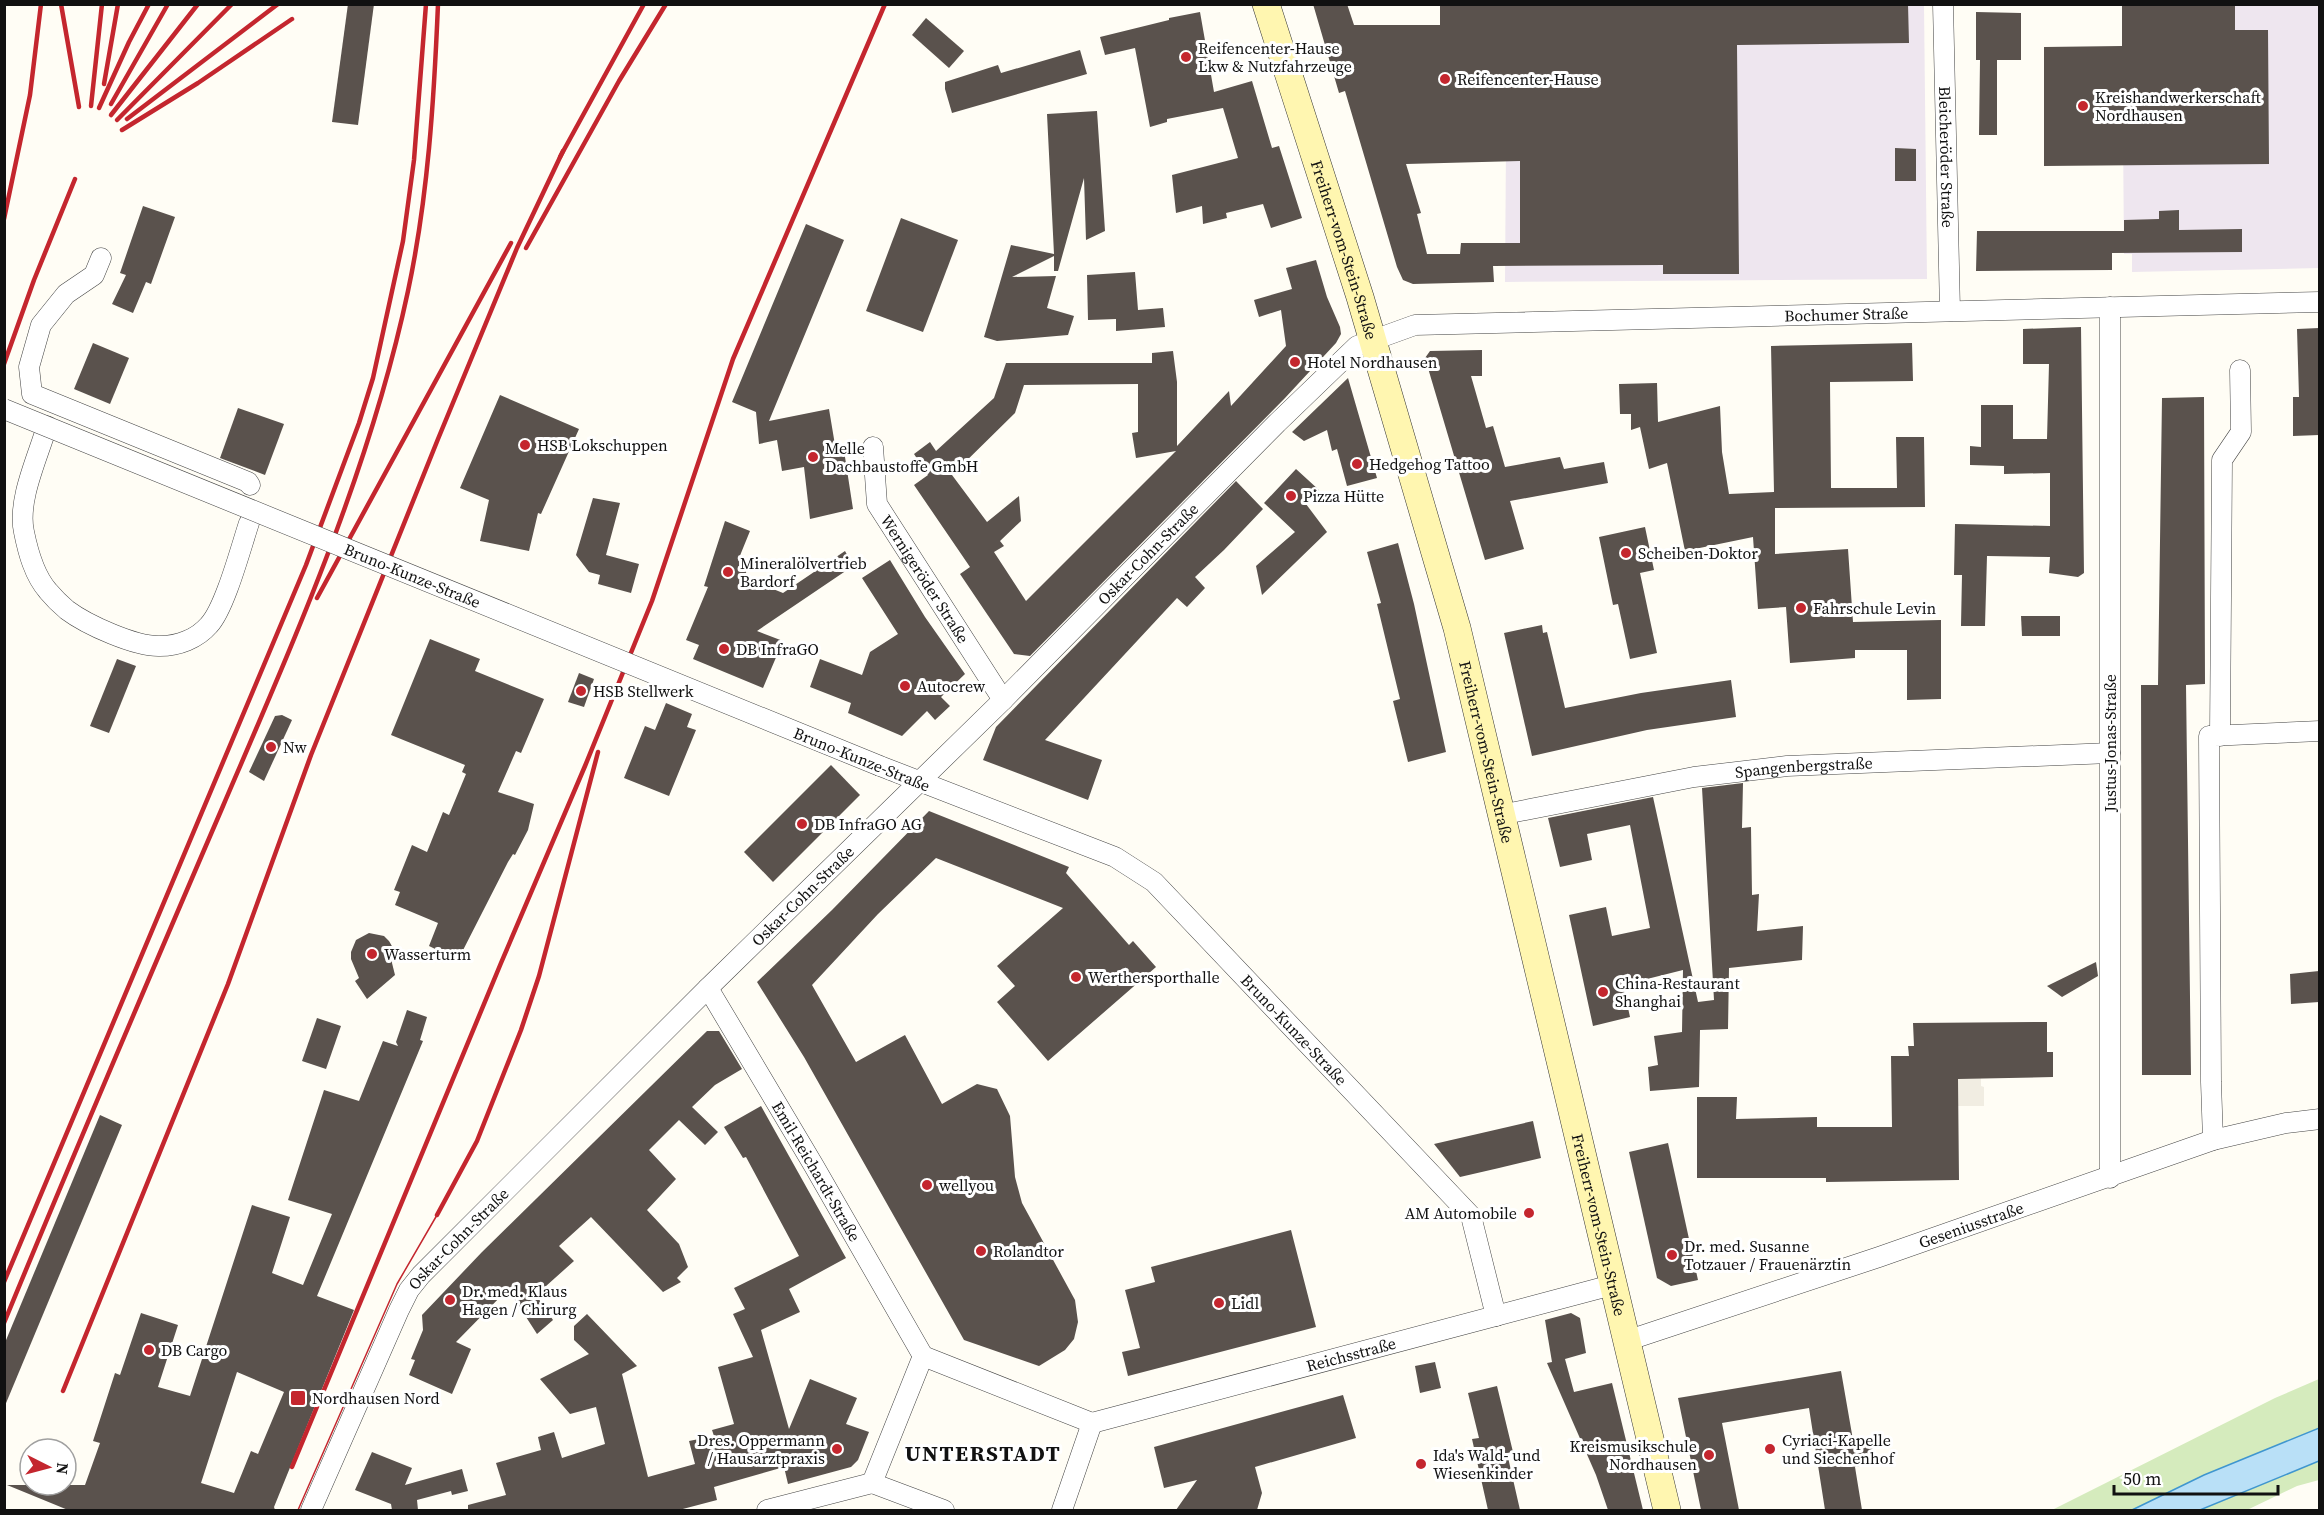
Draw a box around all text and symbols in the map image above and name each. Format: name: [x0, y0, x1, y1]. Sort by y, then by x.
place label: Reifencenter-Hause Lkw & Nutzfahrzeuge: [1198, 37, 1352, 77]
marker: Reifencenter-Hause Lkw & Nutzfahrzeuge: [1179, 50, 1193, 64]
place label: Reifencenter-Hause: [1457, 68, 1599, 90]
marker: Reifencenter-Hause: [1438, 72, 1452, 86]
street label: Bleicheröder Straße: [1934, 86, 1959, 228]
place label: Kreishandwerkerschaft Nordhausen: [2095, 86, 2261, 126]
marker: Kreishandwerkerschaft Nordhausen: [2076, 99, 2090, 113]
street label: Freiherr-vom-Stein-Straße: [1306, 157, 1383, 342]
street label: Bochumer Straße: [1784, 301, 1909, 327]
place label: Hotel Nordhausen: [1307, 351, 1438, 373]
marker: Hotel Nordhausen: [1288, 355, 1302, 369]
place label: HSB Lokschuppen: [537, 434, 668, 456]
place label: Melle Dachbaustoffe GmbH: [825, 437, 978, 477]
marker: HSB Lokschuppen: [518, 438, 532, 452]
marker: Melle Dachbaustoffe GmbH: [806, 450, 820, 464]
place label: Hedgehog Tattoo: [1369, 453, 1490, 475]
marker: Hedgehog Tattoo: [1350, 457, 1364, 471]
place label: Pizza Hütte: [1303, 485, 1384, 507]
marker: Pizza Hütte: [1284, 489, 1298, 503]
street label: Oskar-Cohn-Straße: [1092, 498, 1203, 609]
street label: Wernigeröder Straße: [876, 510, 975, 647]
street label: Bruno-Kunze-Straße: [341, 538, 484, 613]
place label: Scheiben-Doktor: [1638, 542, 1758, 564]
marker: Scheiben-Doktor: [1619, 546, 1633, 560]
place label: Mineralölvertrieb Bardorf: [740, 552, 867, 592]
marker: Mineralölvertrieb Bardorf: [721, 565, 735, 579]
place label: Fahrschule Levin: [1813, 597, 1936, 619]
marker: Fahrschule Levin: [1794, 601, 1808, 615]
place label: DB InfraGO: [736, 638, 819, 660]
marker: DB InfraGO: [717, 642, 731, 656]
street label: Freiherr-vom-Stein-Straße: [1454, 659, 1519, 845]
street label: Justus-Jonas-Straße: [2099, 674, 2121, 813]
place label: Autocrew: [917, 675, 986, 697]
marker: Autocrew: [898, 679, 912, 693]
place label: HSB Stellwerk: [593, 680, 694, 702]
marker: HSB Stellwerk: [574, 684, 588, 698]
street label: Bruno-Kunze-Straße: [790, 722, 934, 796]
place label: Nw: [283, 736, 307, 758]
marker: Nw: [264, 740, 278, 754]
street label: Spangenbergstraße: [1734, 752, 1873, 783]
place label: DB InfraGO AG: [814, 813, 922, 835]
marker: DB InfraGO AG: [795, 817, 809, 831]
street label: Oskar-Cohn-Straße: [746, 841, 859, 951]
place label: Wasserturm: [384, 943, 471, 965]
marker: Wasserturm: [365, 947, 379, 961]
place label: Werthersporthalle: [1088, 966, 1220, 988]
street label: Bruno-Kunze-Straße: [1236, 969, 1352, 1090]
marker: Werthersporthalle: [1069, 970, 1083, 984]
place label: China-Restaurant Shanghai: [1615, 972, 1740, 1012]
marker: China-Restaurant Shanghai: [1596, 985, 1610, 999]
street label: Emil-Reichardt-Straße: [767, 1097, 866, 1245]
street label: Freiherr-vom-Stein-Straße: [1567, 1131, 1631, 1318]
place label: wellyou: [939, 1174, 994, 1196]
marker: wellyou: [920, 1178, 934, 1192]
street label: Oskar-Cohn-Straße: [403, 1183, 513, 1294]
street label: Geseniusstraße: [1916, 1196, 2026, 1253]
place label: AM Automobile: [1405, 1202, 1517, 1224]
marker: AM Automobile: [1522, 1206, 1536, 1220]
place label: Dr. med. Susanne Totzauer / Frauenärztin: [1684, 1235, 1851, 1275]
place label: Rolandtor: [993, 1240, 1064, 1262]
marker: Rolandtor: [974, 1244, 988, 1258]
marker: Dr. med. Susanne Totzauer / Frauenärztin: [1665, 1248, 1679, 1262]
place label: Dr. med. Klaus Hagen / Chirurg: [462, 1280, 576, 1320]
place label: Lidl: [1231, 1292, 1259, 1314]
marker: Dr. med. Klaus Hagen / Chirurg: [443, 1293, 457, 1307]
marker: Lidl: [1212, 1296, 1226, 1310]
street label: Reichsstraße: [1304, 1332, 1398, 1377]
place label: DB Cargo: [161, 1339, 228, 1361]
marker: DB Cargo: [142, 1343, 156, 1357]
place label: Nordhausen Nord: [312, 1387, 440, 1409]
marker: Nordhausen Nord: [289, 1389, 307, 1407]
place label: Dres. Oppermann / Hausarztpraxis: [697, 1429, 825, 1469]
place label: Cyriaci-Kapelle und Siechenhof: [1782, 1429, 1895, 1469]
place label: Kreismusikschule Nordhausen: [1570, 1435, 1697, 1475]
north arrow: [18, 1437, 78, 1497]
district label: UNTERSTADT: [905, 1438, 1061, 1468]
marker: Dres. Oppermann / Hausarztpraxis: [830, 1442, 844, 1456]
marker: Cyriaci-Kapelle und Siechenhof: [1763, 1442, 1777, 1456]
place label: Ida's Wald- und Wiesenkinder: [1433, 1444, 1540, 1484]
marker: Kreismusikschule Nordhausen: [1702, 1448, 1716, 1462]
marker: Ida's Wald- und Wiesenkinder: [1414, 1457, 1428, 1471]
scale bar: [2114, 1458, 2278, 1496]
text: N: [51, 1462, 74, 1476]
text: 50 m: [2123, 1466, 2161, 1491]

